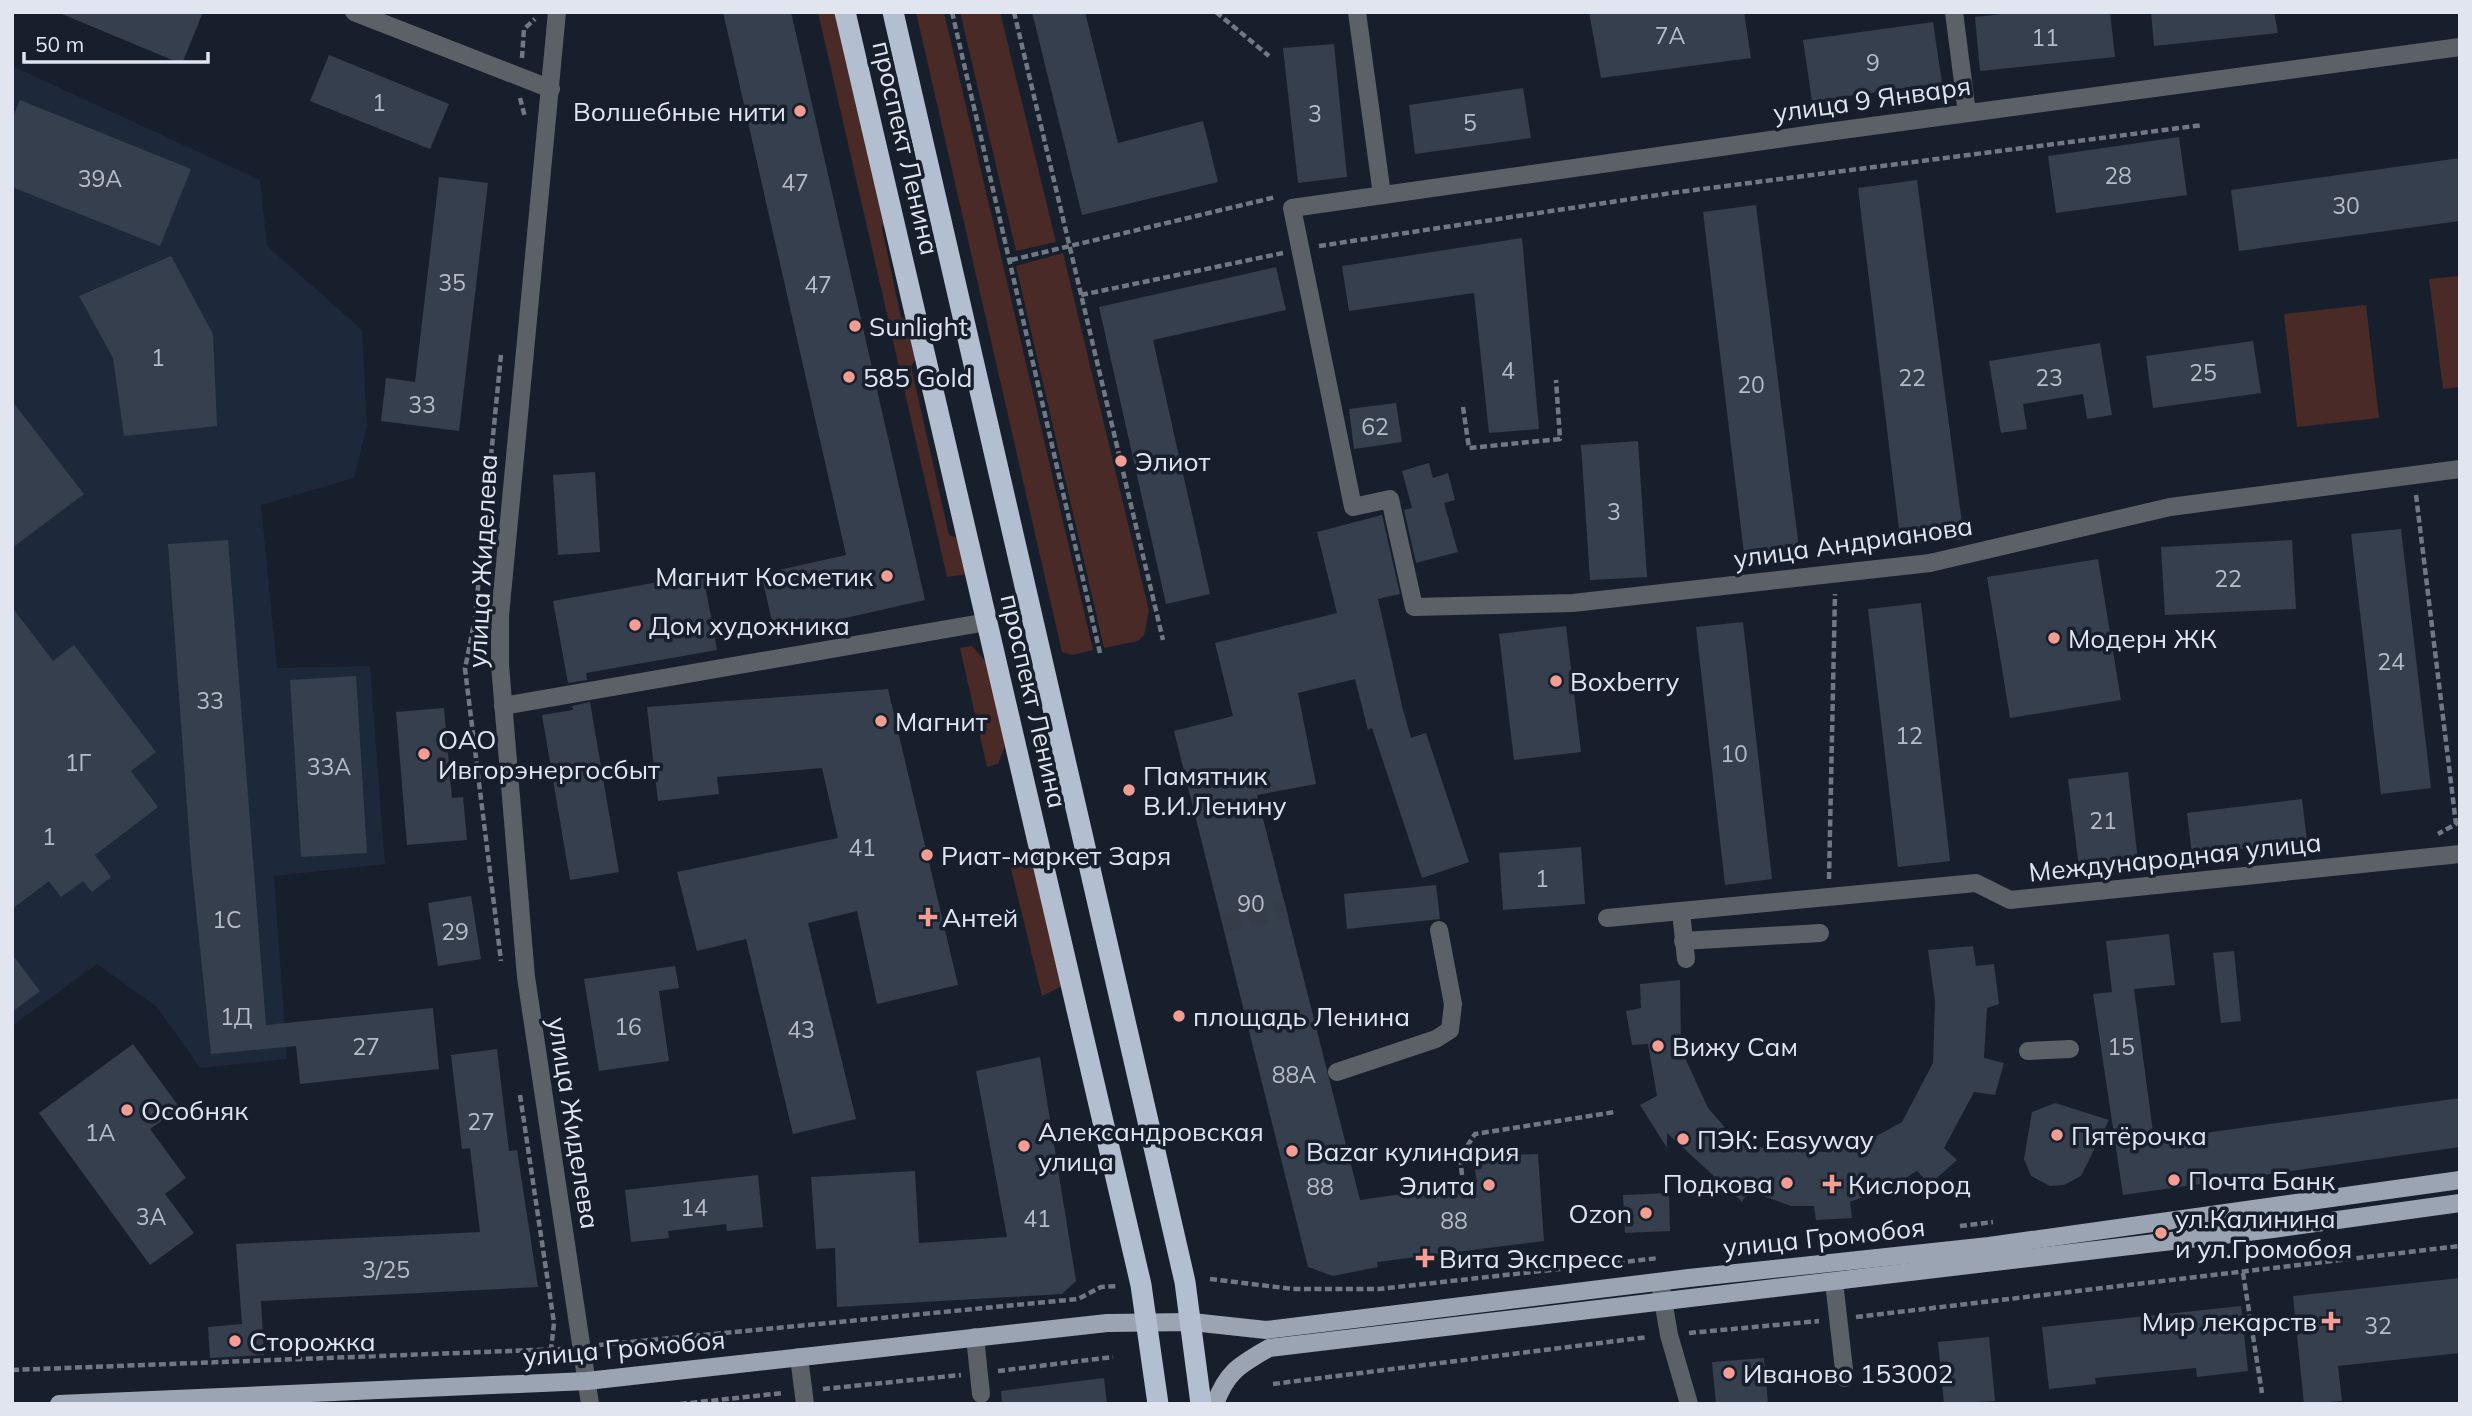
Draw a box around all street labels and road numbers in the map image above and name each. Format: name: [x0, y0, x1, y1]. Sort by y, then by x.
street label: проспект Ленина: [865, 38, 947, 258]
street label: улица 9 Января: [1771, 69, 1973, 129]
street label: улица Жиделева: [460, 453, 504, 669]
street label: улица Андрианова: [1731, 509, 1975, 575]
street label: проспект Ленина: [993, 591, 1075, 811]
street label: Международная улица: [2027, 825, 2323, 889]
street label: улица Жиделева: [541, 1015, 607, 1231]
street label: улица Громобоя: [1721, 1210, 1927, 1264]
street label: улица Громобоя: [521, 1323, 727, 1373]

